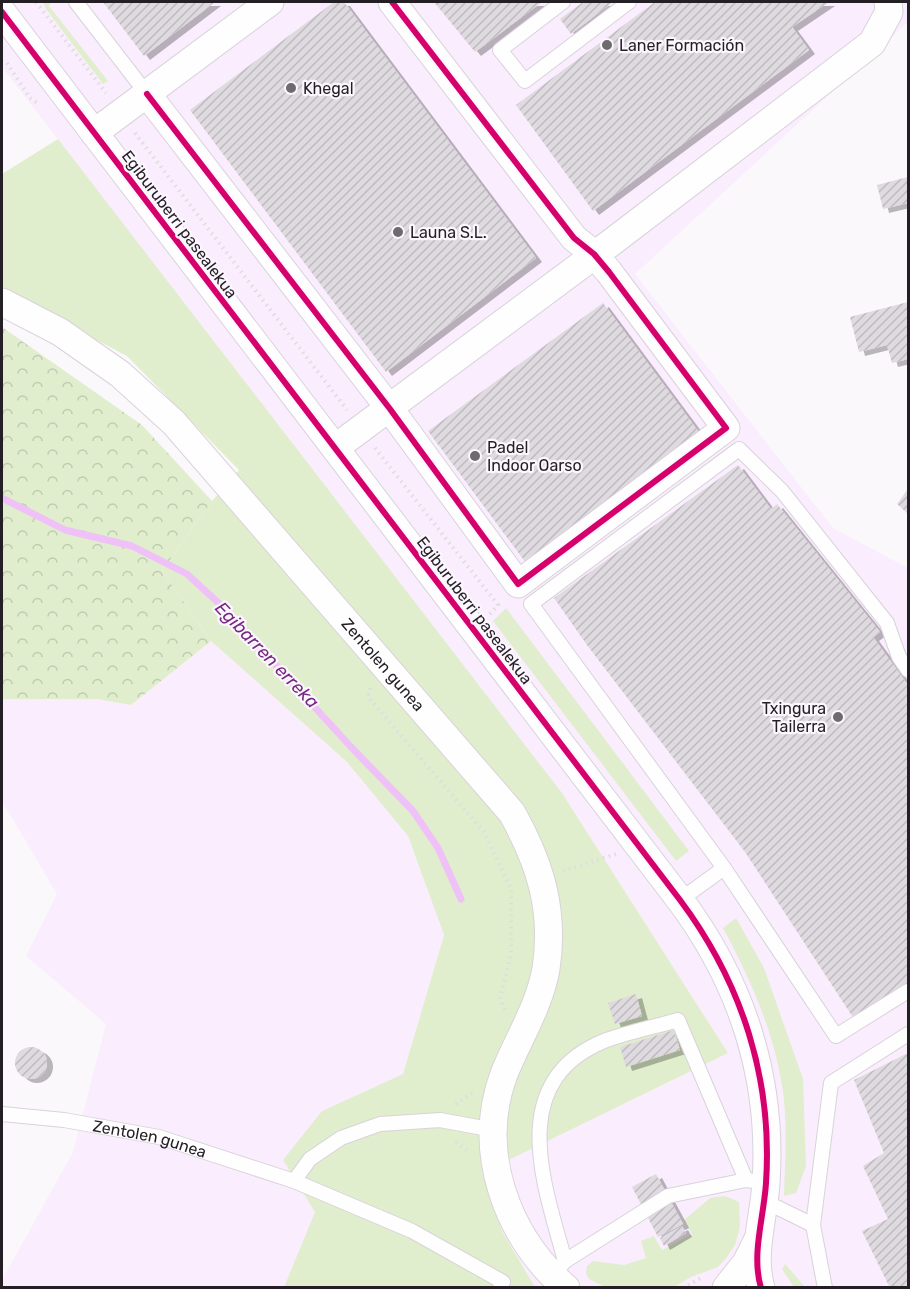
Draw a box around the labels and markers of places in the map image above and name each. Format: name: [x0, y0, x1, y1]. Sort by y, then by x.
place label: Laner Formación: [619, 36, 744, 55]
marker: Laner Formación: [600, 38, 614, 52]
place label: Khegal: [303, 79, 354, 98]
marker: Khegal: [284, 81, 298, 95]
place label: Launa S.L.: [410, 223, 487, 242]
marker: Launa S.L.: [391, 225, 405, 239]
place label: Padel Indoor Oarso: [487, 438, 582, 475]
marker: Padel Indoor Oarso: [468, 449, 482, 463]
place label: Txingura Tailerra: [762, 699, 826, 736]
marker: Txingura Tailerra: [831, 710, 845, 724]

